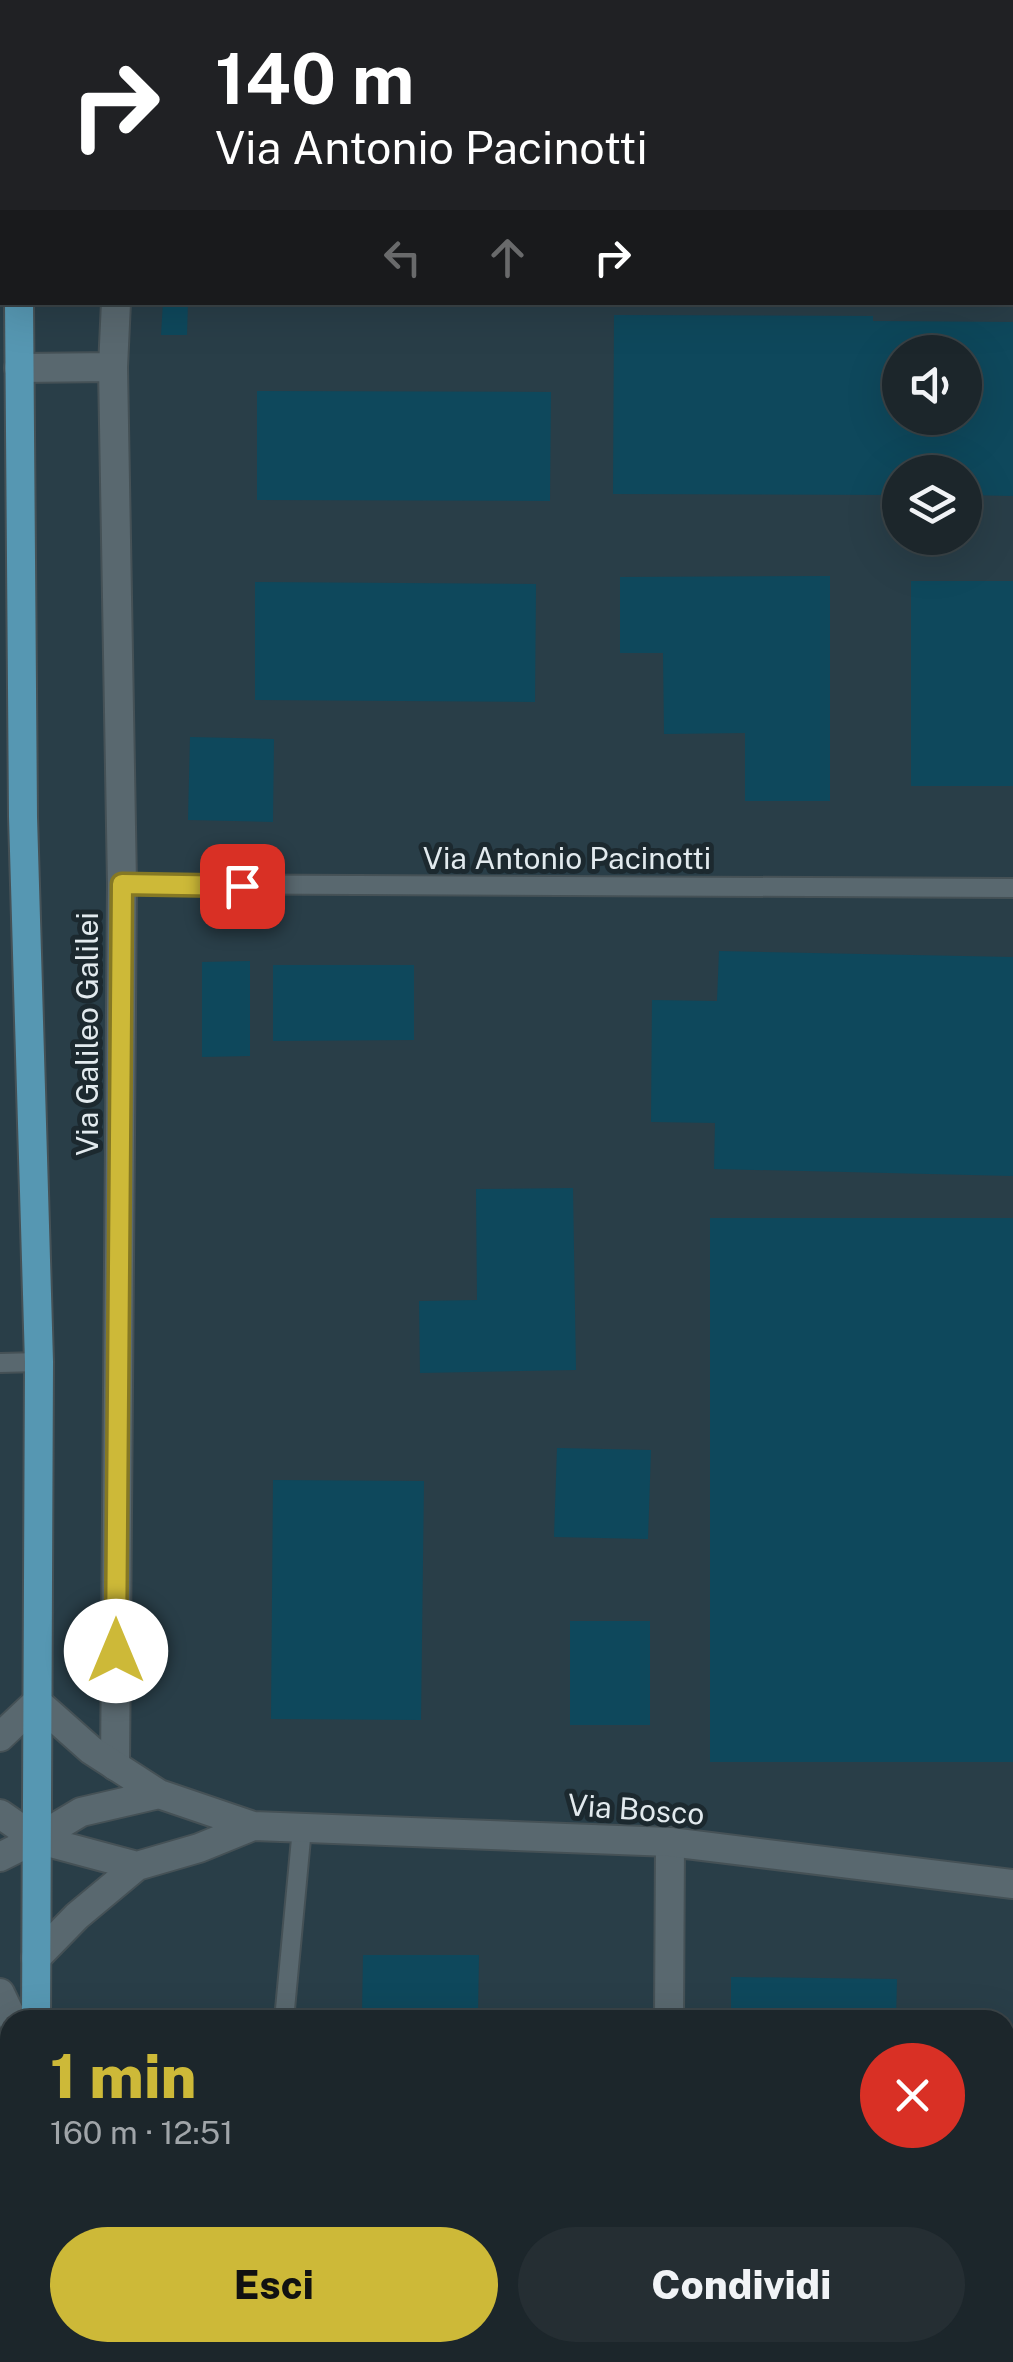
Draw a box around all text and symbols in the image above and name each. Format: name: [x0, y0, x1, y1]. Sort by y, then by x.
text: 140 m: [215, 37, 414, 120]
icon: right: [50, 40, 180, 170]
text: Via Antonio Pacinotti: [215, 121, 648, 174]
icon: left: [375, 230, 430, 285]
icon: ahead: [480, 230, 535, 285]
icon: right: [585, 230, 640, 285]
map controls: [882, 335, 982, 555]
button: sound: [882, 335, 982, 435]
button: layers: [882, 455, 982, 555]
street label: Via Antonio Pacinotti: [423, 840, 711, 876]
pin: [200, 844, 285, 929]
icon: arrive: [215, 859, 270, 914]
street label: Via Galileo Galilei: [69, 912, 105, 1156]
position arrow: [64, 1599, 168, 1703]
street label: Via Bosco: [567, 1786, 706, 1832]
text: 1 min: [50, 2041, 197, 2112]
button: close: [860, 2043, 965, 2148]
text: 160 m · 12:51: [50, 2114, 233, 2151]
button: Esci: [50, 2227, 498, 2342]
button: Condividi: [518, 2227, 965, 2342]

